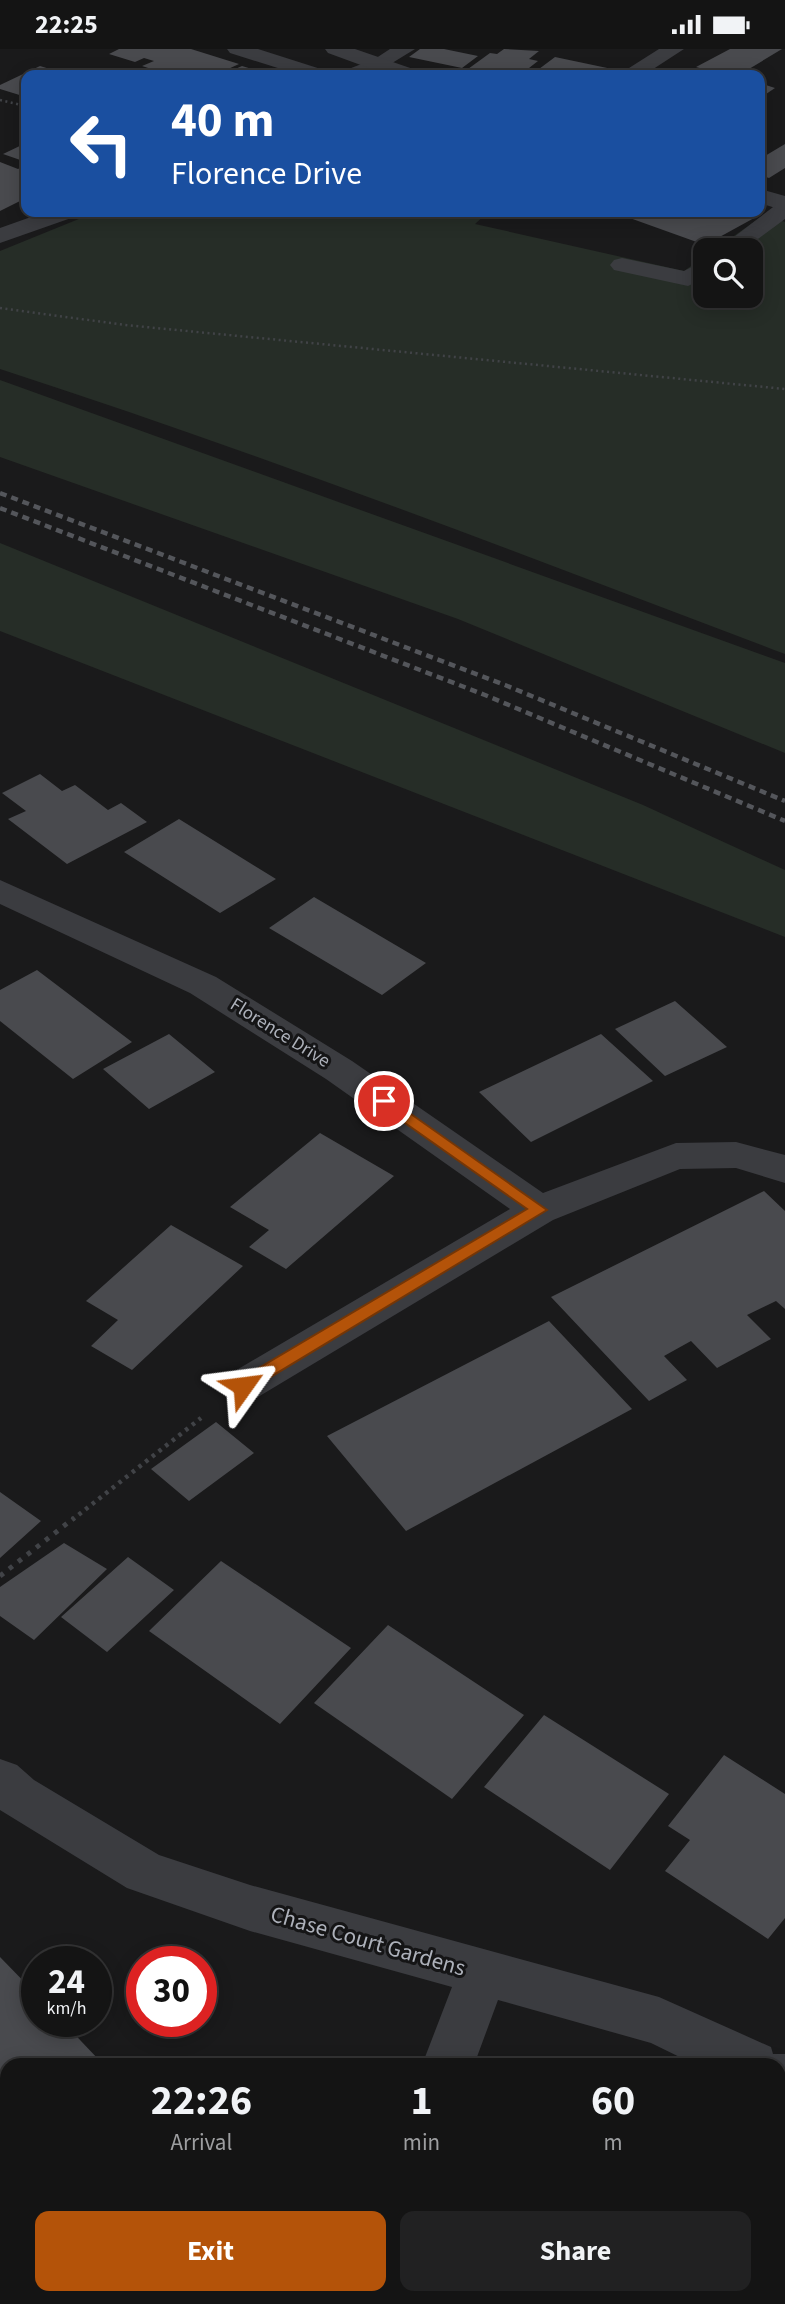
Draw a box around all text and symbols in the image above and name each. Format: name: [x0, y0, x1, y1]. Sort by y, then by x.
text: 22:25: [35, 6, 98, 43]
text: 40 m: [171, 86, 275, 156]
icon: left: [56, 98, 147, 189]
text: Florence Drive: [171, 151, 362, 197]
map controls: [693, 238, 763, 308]
button: search: [693, 238, 763, 308]
street label: Florence Drive: [225, 991, 335, 1075]
pin: [354, 1071, 414, 1131]
icon: arrive: [365, 1082, 403, 1120]
position arrow: [206, 1349, 280, 1423]
street label: Chase Court Gardens: [267, 1897, 469, 1985]
speed limit sign: 30: [126, 1946, 217, 2037]
text: 24: [48, 1957, 85, 2007]
text: km/h: [47, 1996, 86, 2021]
text: 22:26: [151, 2071, 252, 2131]
text: 1: [410, 2071, 433, 2131]
text: 60: [591, 2071, 635, 2131]
text: Arrival: [170, 2126, 232, 2159]
text: min: [403, 2126, 440, 2159]
text: m: [604, 2126, 623, 2159]
button: Exit: [35, 2211, 386, 2291]
button: Share: [400, 2211, 751, 2291]

